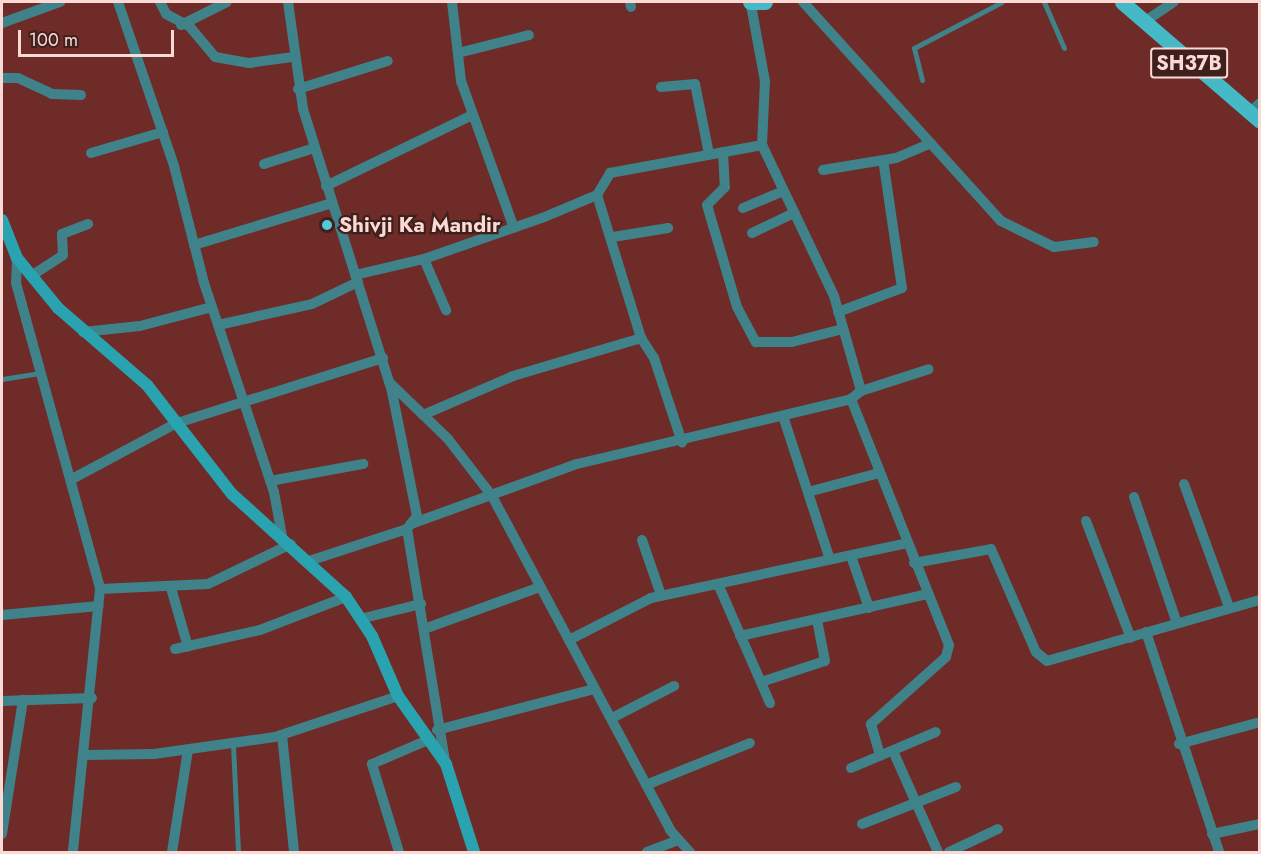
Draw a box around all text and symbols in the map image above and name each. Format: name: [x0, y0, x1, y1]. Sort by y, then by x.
scale bar: [21, 18, 177, 56]
text: 100 m: [29, 27, 78, 53]
road number: SH37B: [1150, 46, 1228, 80]
place label: Shivji Ka Mandir: [339, 212, 501, 238]
marker: Shivji Ka Mandir: [320, 218, 334, 232]

